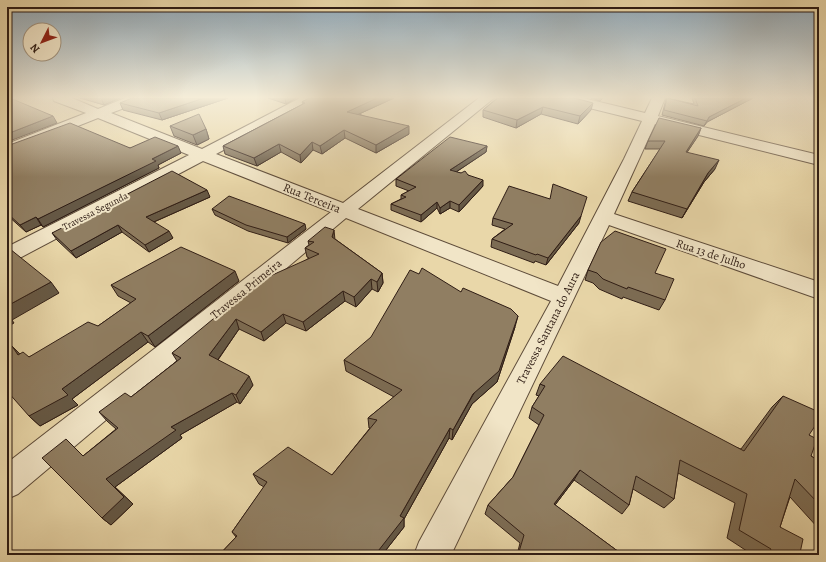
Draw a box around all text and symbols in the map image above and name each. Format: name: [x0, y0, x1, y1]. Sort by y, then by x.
north arrow: [22, 22, 62, 62]
text: N: [27, 40, 43, 56]
street label: Rua Terceira: [281, 179, 344, 217]
street label: Travessa Segunda: [60, 189, 130, 233]
street label: Rua 13 de Julho: [674, 235, 748, 273]
street label: Travessa Primeira: [207, 255, 285, 323]
street label: Travessa Santana do Aura: [513, 268, 584, 387]

